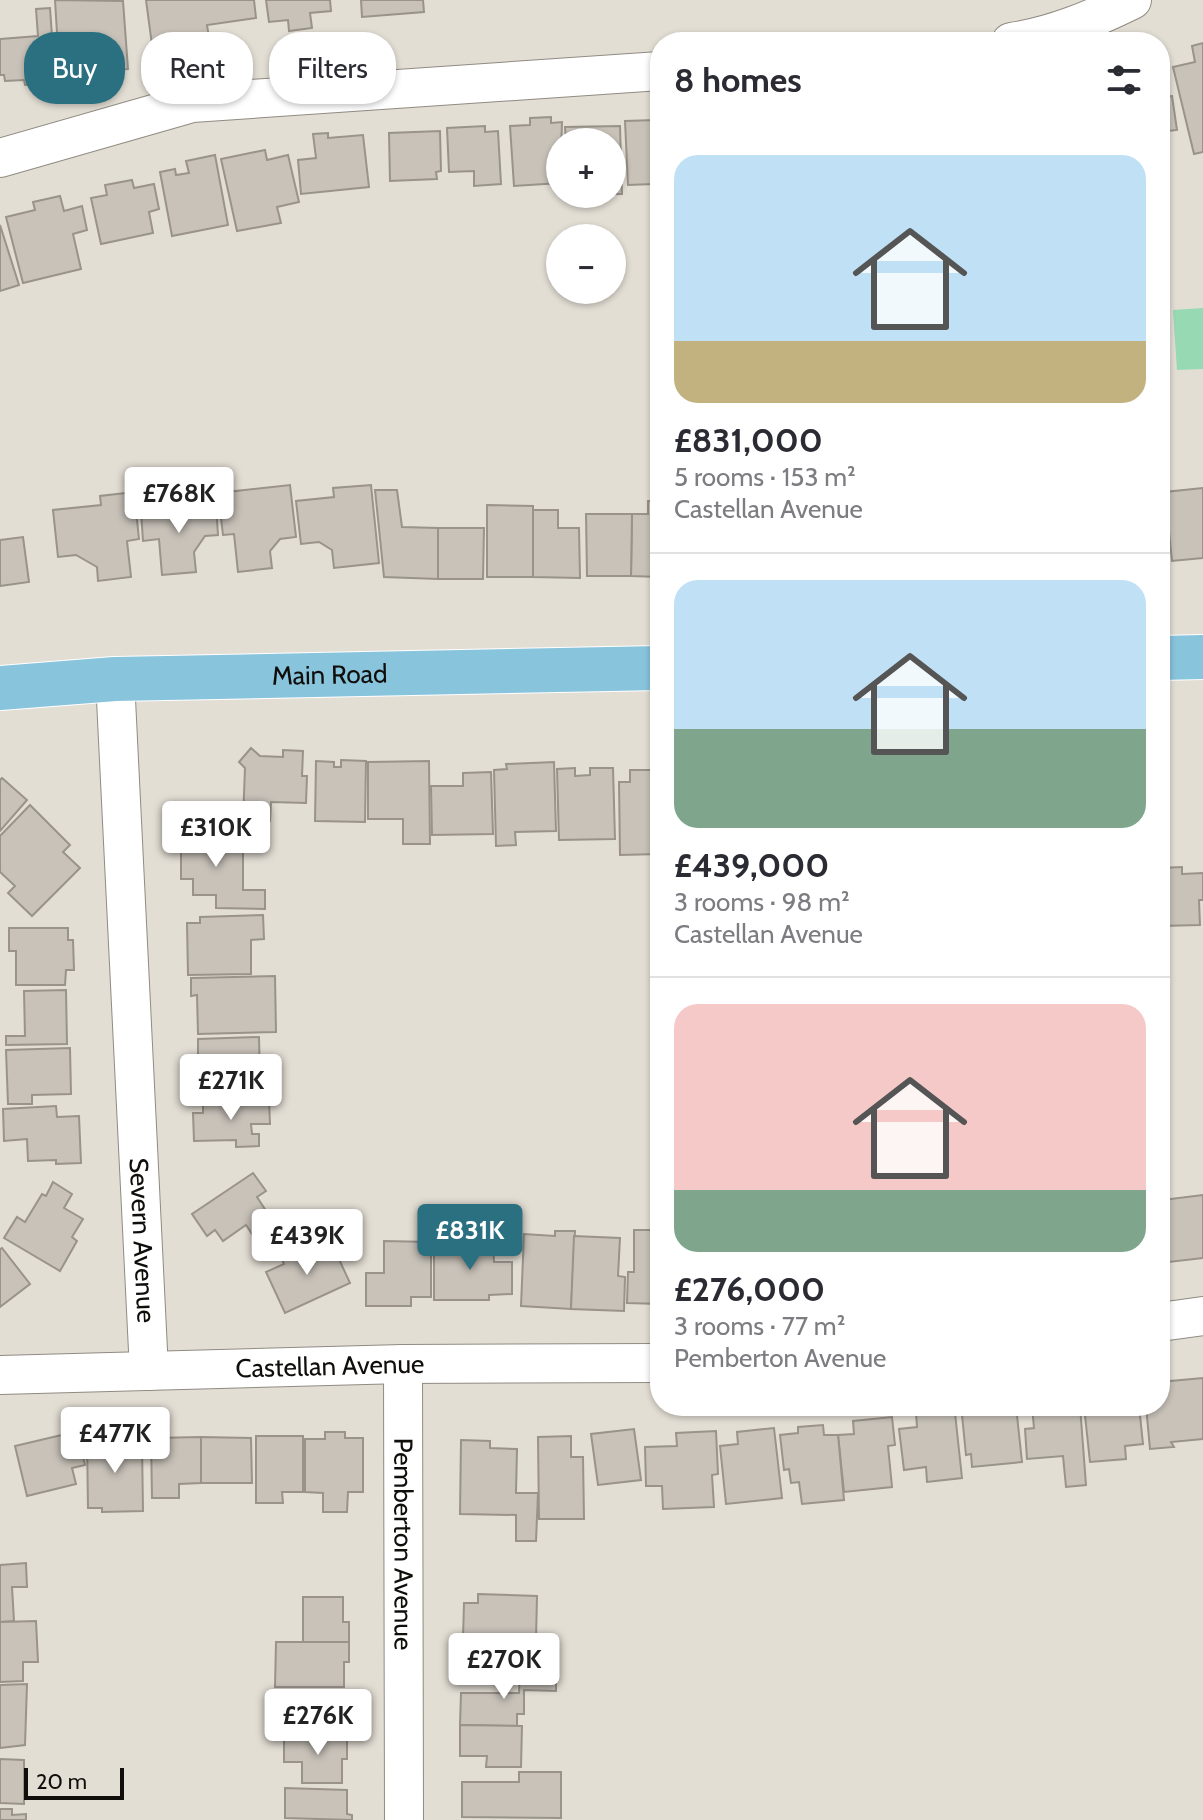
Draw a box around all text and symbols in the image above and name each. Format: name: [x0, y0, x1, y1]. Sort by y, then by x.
chip: Buy: [24, 32, 125, 104]
chip: Rent: [141, 32, 253, 104]
chip: Filters: [269, 32, 396, 104]
icon: filters: [1102, 58, 1146, 102]
text: 8 homes: [674, 59, 802, 101]
map controls: [546, 128, 626, 304]
button: +: [546, 128, 626, 208]
icon: home: [838, 207, 982, 351]
button: −: [546, 224, 626, 304]
text: £831,000: [674, 419, 823, 461]
text: 5 rooms · 153 m²: [674, 461, 856, 493]
pin: £768K: [123, 467, 235, 535]
text: £768K: [143, 477, 215, 509]
text: Castellan Avenue: [674, 493, 863, 525]
icon: home: [838, 632, 982, 776]
street label: Main Road: [271, 658, 388, 692]
pin: £310K: [160, 801, 272, 869]
text: £310K: [180, 811, 252, 843]
text: £439,000: [674, 844, 829, 886]
text: 3 rooms · 98 m²: [674, 886, 850, 918]
text: Castellan Avenue: [674, 918, 863, 950]
pin: £271K: [175, 1054, 287, 1122]
icon: home: [838, 1056, 982, 1200]
text: £271K: [198, 1064, 264, 1096]
street label: Severn Avenue: [123, 1157, 163, 1324]
pin: £831K: [414, 1204, 526, 1272]
pin: £439K: [251, 1209, 363, 1277]
text: £831K: [435, 1214, 505, 1246]
text: £439K: [270, 1219, 344, 1251]
text: £276,000: [674, 1268, 825, 1310]
text: 3 rooms · 77 m²: [674, 1310, 845, 1342]
text: Pemberton Avenue: [674, 1342, 886, 1374]
street label: Castellan Avenue: [235, 1348, 424, 1385]
pin: £477K: [59, 1407, 171, 1475]
text: £477K: [79, 1417, 151, 1449]
street label: Pemberton Avenue: [387, 1438, 420, 1650]
pin: £270K: [448, 1633, 560, 1701]
text: £270K: [467, 1643, 541, 1675]
pin: £276K: [262, 1689, 374, 1757]
text: £276K: [283, 1699, 353, 1731]
scale bar: [24, 1764, 124, 1800]
text: 20 m: [36, 1768, 87, 1795]

